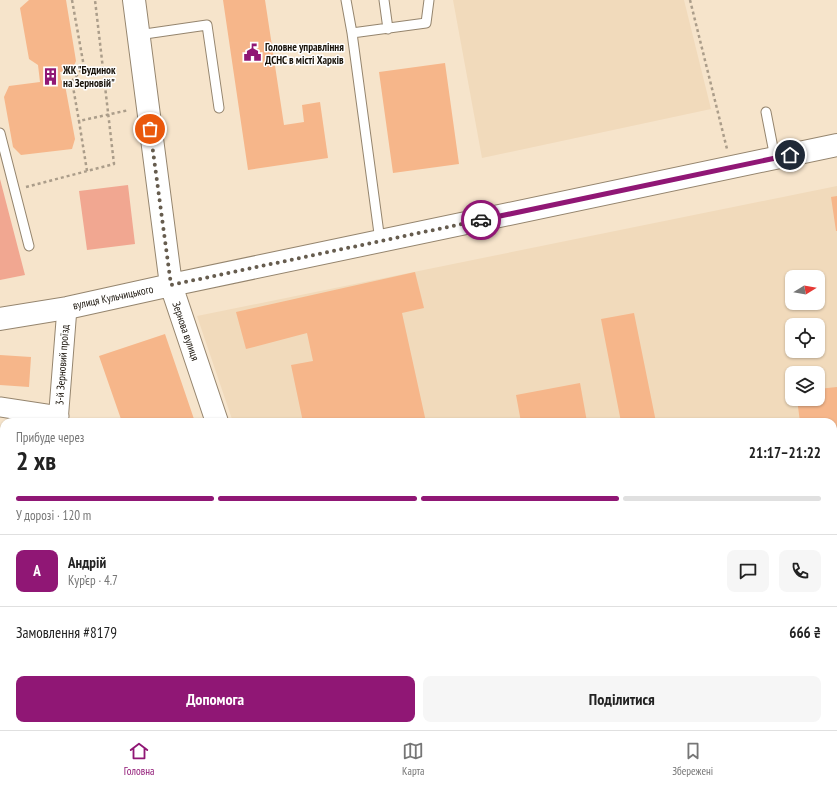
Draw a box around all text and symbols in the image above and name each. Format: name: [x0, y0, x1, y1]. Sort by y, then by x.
place label: Головне управління ДСНС в місті Харків: [265, 40, 344, 67]
public building icon: Головне управління ДСНС в місті Харків: [242, 43, 262, 63]
place label: ЖК "Будинок на Зерновій": [62, 63, 116, 90]
building icon: ЖК "Будинок на Зерновій": [40, 66, 60, 86]
pin: [133, 112, 167, 146]
icon: bag: [139, 118, 161, 140]
pin: [773, 138, 807, 172]
icon: home: [779, 144, 801, 166]
courier: [461, 200, 501, 240]
icon: car: [470, 209, 492, 231]
north arrow: [785, 270, 825, 310]
map controls: [785, 270, 825, 406]
street label: вулиця Кульчицького: [71, 282, 155, 312]
street label: Зернова вулиця: [169, 300, 203, 362]
button: locate: [785, 318, 825, 358]
street label: 3-й Зерновий проїзд: [52, 324, 72, 406]
button: layers: [785, 366, 825, 406]
text: Прибуде через: [16, 429, 84, 446]
text: 21:17–21:22: [749, 443, 821, 462]
text: 2 хв: [16, 444, 56, 477]
text: У дорозі · 120 m: [16, 507, 91, 524]
button: chat: [727, 550, 769, 592]
button: phone: [779, 550, 821, 592]
text: Андрій: [68, 553, 106, 572]
text: А: [33, 561, 41, 580]
text: Кур’єр · 4.7: [68, 572, 118, 589]
text: Замовлення #8179: [16, 623, 117, 642]
text: 666 ₴: [789, 623, 821, 642]
button: Допомога: [16, 676, 415, 722]
button: Поділитися: [423, 676, 821, 722]
tab: Головна: [124, 740, 154, 778]
tab: Карта: [402, 740, 425, 778]
tab: Збережені: [672, 740, 713, 778]

